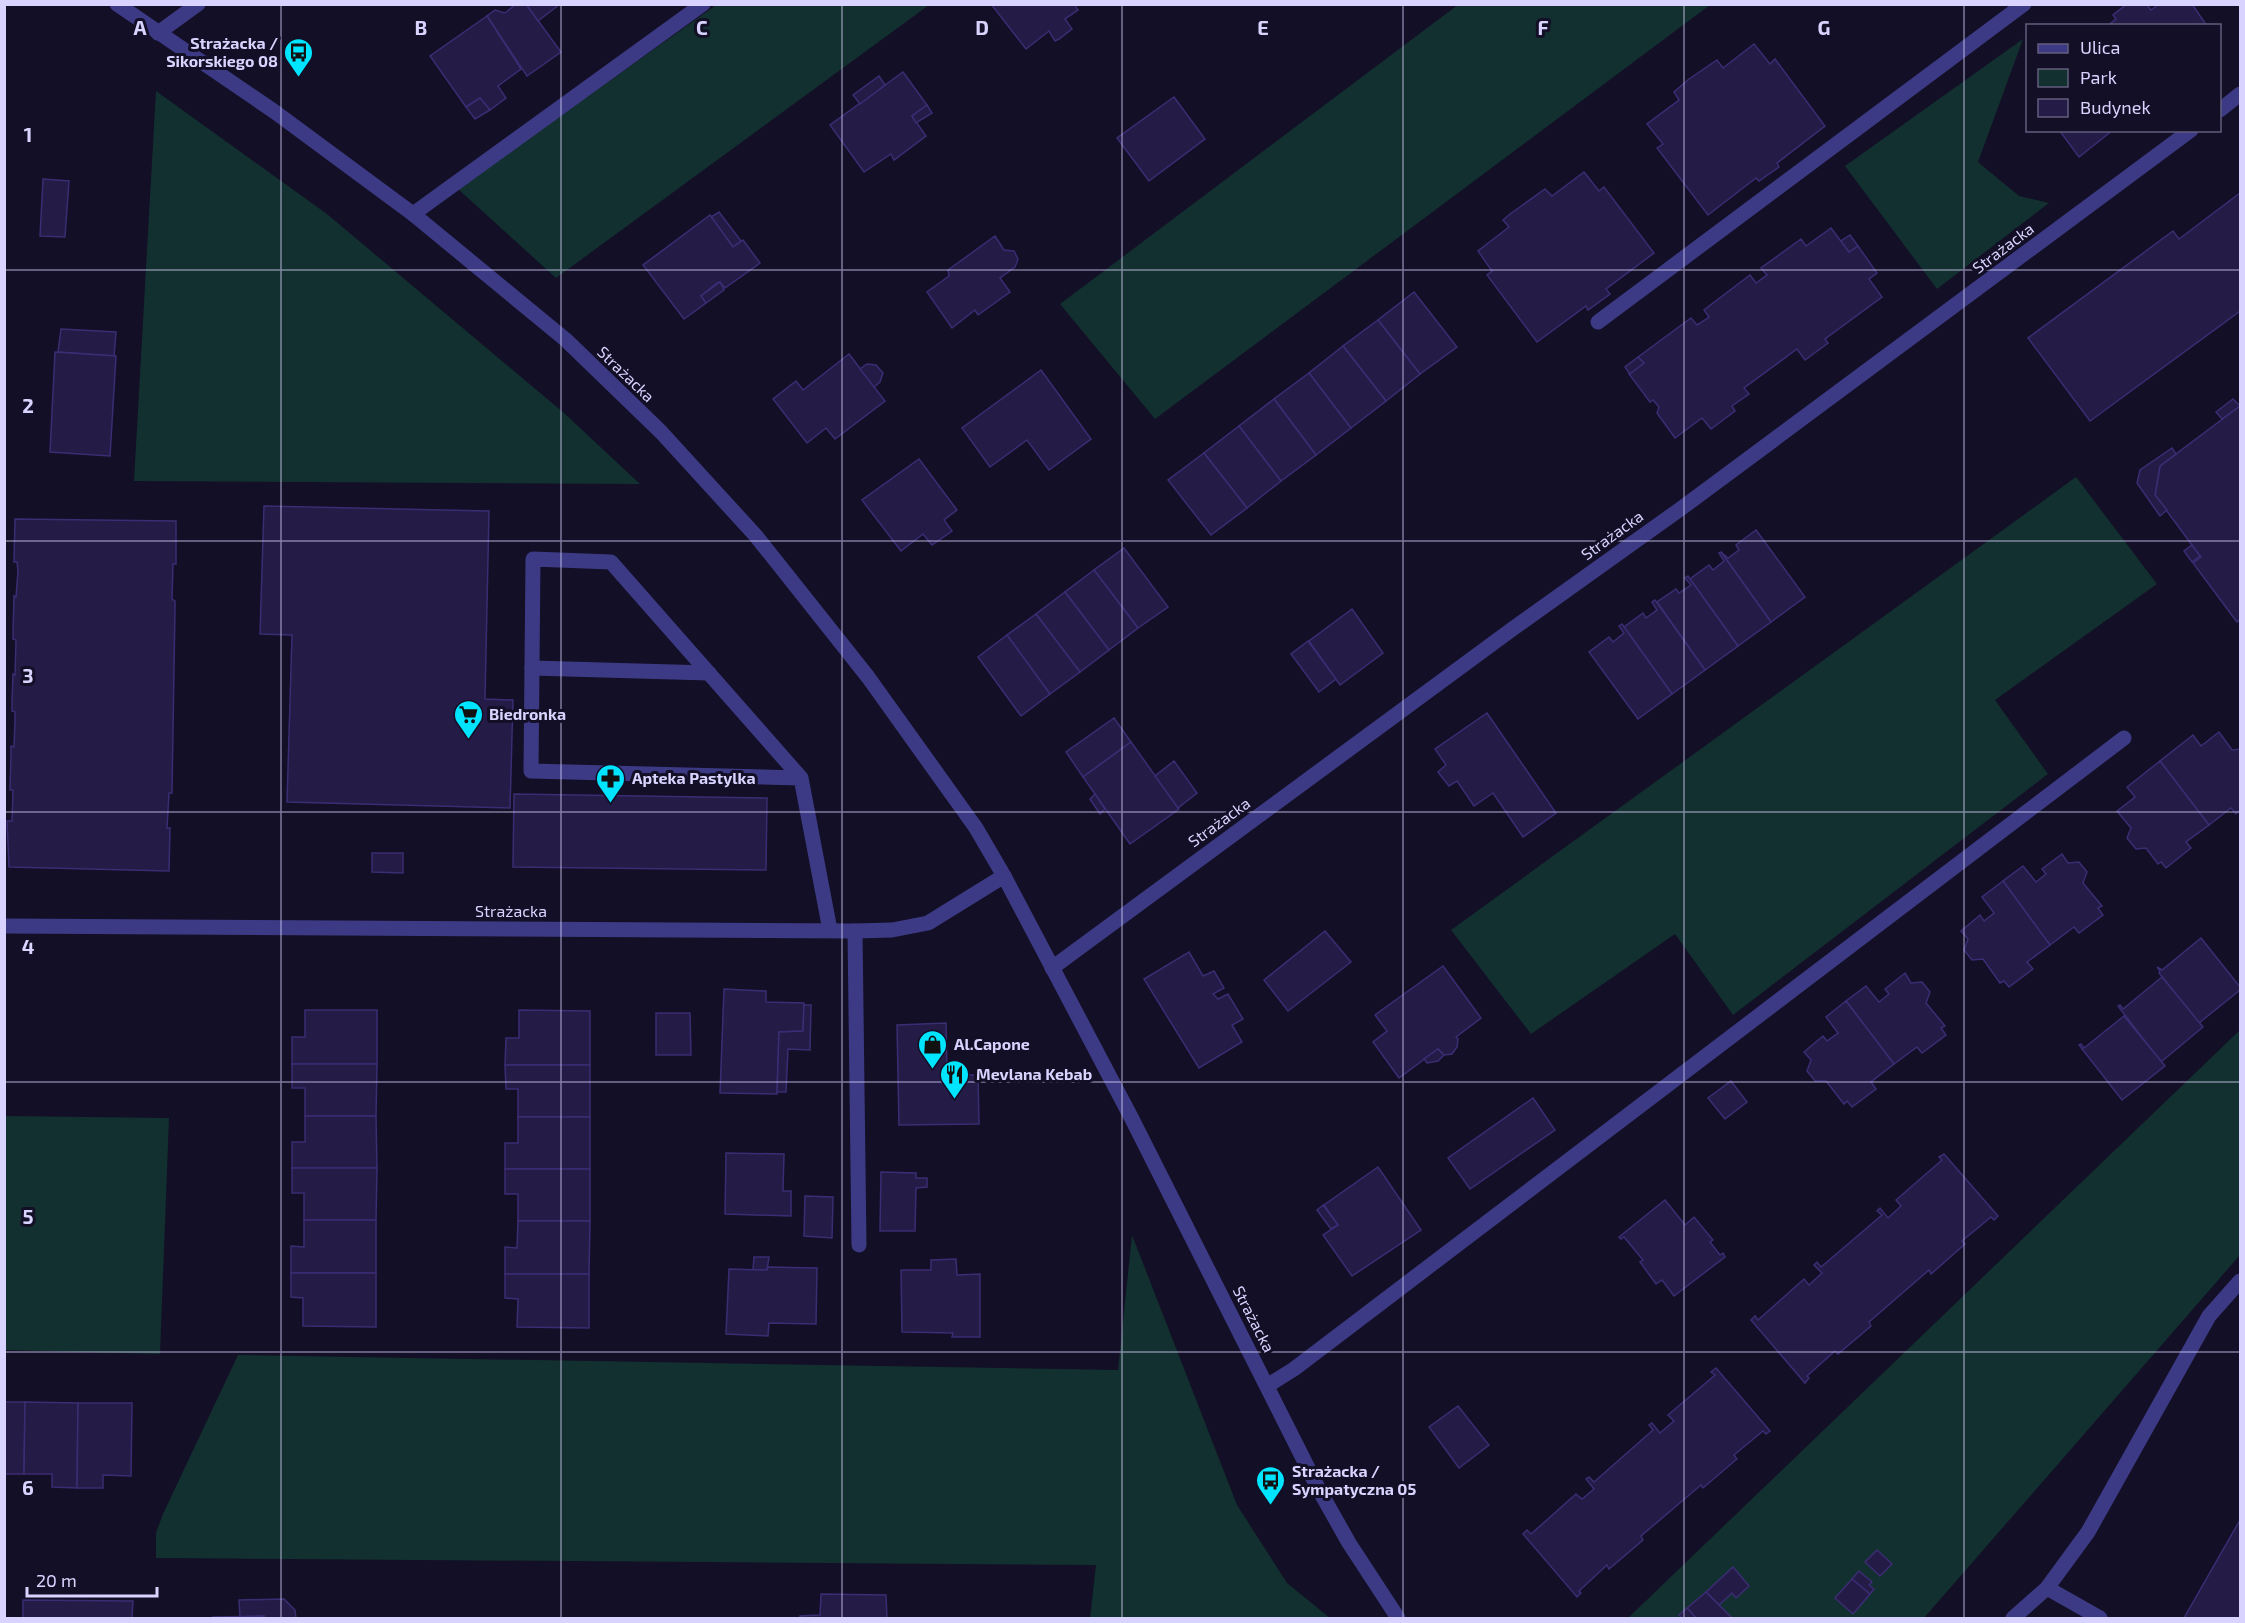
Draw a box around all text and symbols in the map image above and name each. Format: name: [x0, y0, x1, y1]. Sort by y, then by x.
text: A: [133, 15, 147, 39]
text: B: [415, 15, 427, 39]
text: C: [696, 15, 708, 39]
text: D: [975, 15, 989, 39]
text: E: [1257, 15, 1269, 39]
text: F: [1537, 15, 1549, 39]
text: G: [1818, 15, 1830, 39]
legend: [2026, 24, 2221, 132]
place label: Strażacka / Sikorskiego 08: [166, 33, 278, 70]
bus stop icon: Strażacka / Sikorskiego 08: [283, 36, 315, 78]
text: Ulica: [2080, 36, 2120, 58]
text: Park: [2080, 66, 2117, 88]
text: Budynek: [2080, 96, 2151, 118]
text: 1: [24, 122, 32, 146]
street label: Strażacka: [1968, 218, 2037, 277]
street label: Strażacka: [594, 342, 659, 405]
text: 2: [22, 393, 34, 417]
street label: Strażacka: [1577, 506, 1646, 563]
text: 3: [22, 663, 34, 687]
supermarket icon: Biedronka: [452, 698, 484, 740]
place label: Biedronka: [489, 704, 566, 723]
pharmacy icon: Apteka Pastylka: [595, 762, 627, 804]
place label: Apteka Pastylka: [632, 768, 756, 788]
street label: Strażacka: [1184, 793, 1253, 850]
street label: Strażacka: [475, 901, 547, 920]
text: 4: [22, 934, 35, 958]
shop icon: Al.Capone: [917, 1028, 949, 1070]
place label: Al.Capone: [954, 1034, 1030, 1053]
restaurant icon: Mevlana Kebab: [939, 1058, 971, 1100]
place label: Mevlana Kebab: [976, 1064, 1092, 1083]
text: 5: [22, 1204, 34, 1228]
street label: Strażacka: [1230, 1282, 1279, 1355]
place label: Strażacka / Sympatyczna 05: [1292, 1461, 1416, 1499]
bus stop icon: Strażacka / Sympatyczna 05: [1255, 1464, 1287, 1506]
text: 6: [22, 1475, 34, 1499]
scale bar: [27, 1560, 158, 1598]
text: 20 m: [36, 1569, 77, 1591]

